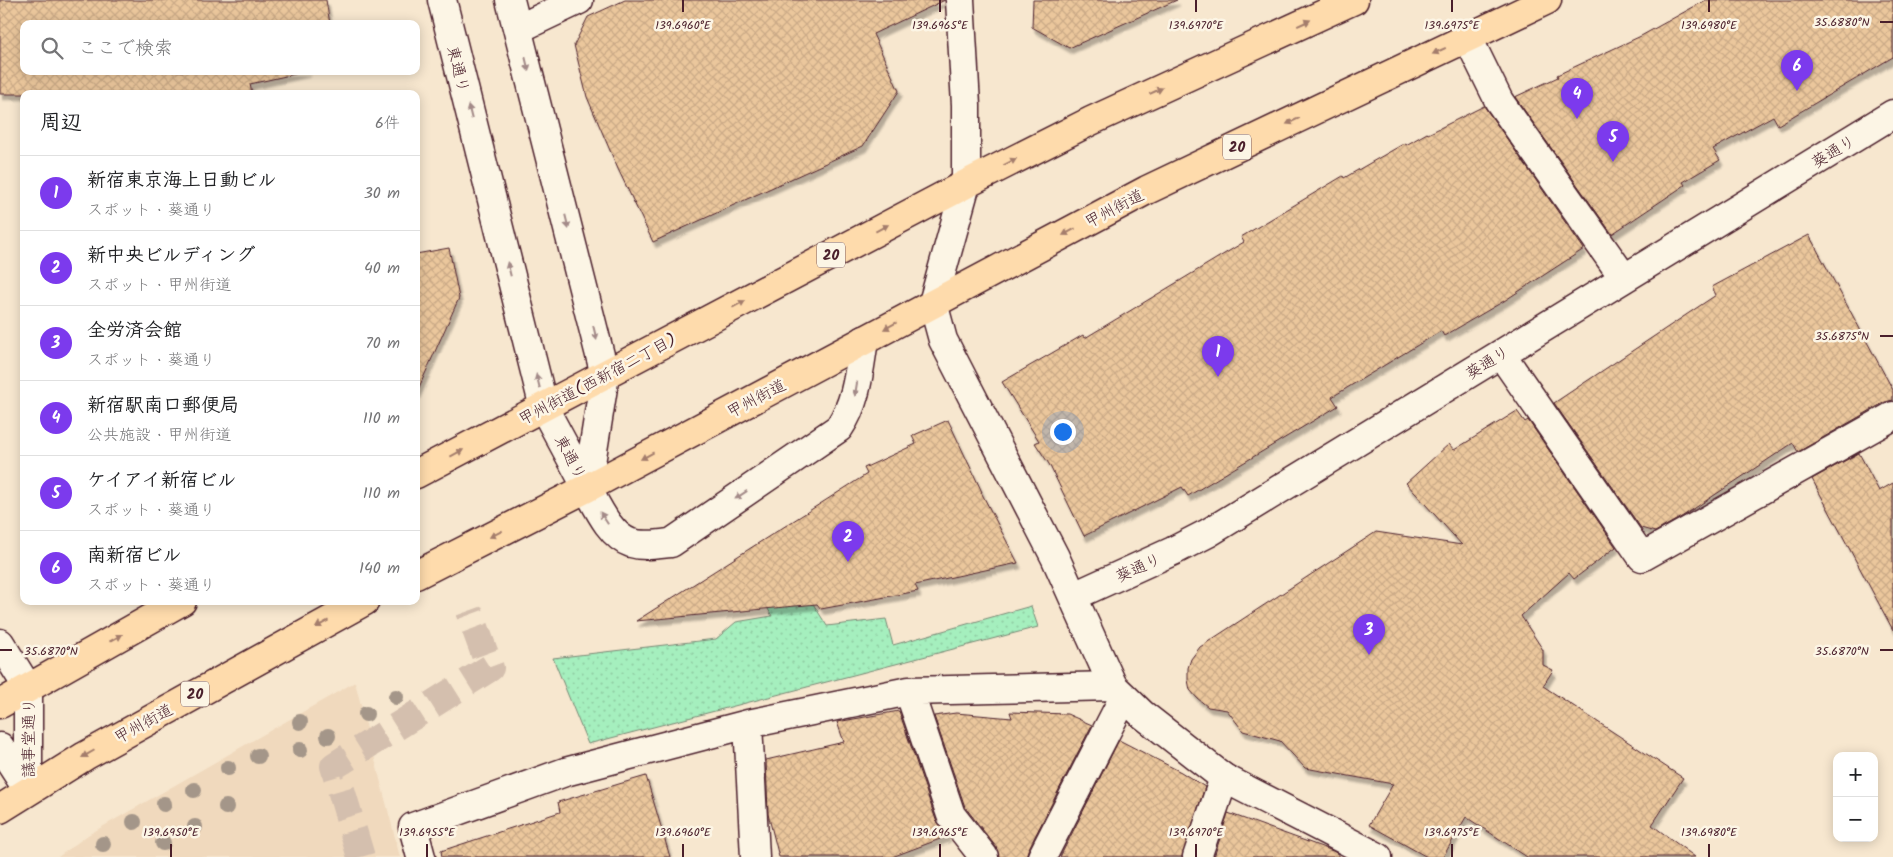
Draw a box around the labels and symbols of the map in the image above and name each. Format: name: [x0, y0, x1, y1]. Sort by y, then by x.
text: 35.6880°N: [1814, 13, 1870, 32]
text: 139.6960°E: [655, 16, 712, 35]
text: 139.6965°E: [912, 16, 969, 35]
text: 139.6970°E: [1169, 16, 1224, 35]
text: 139.6975°E: [1425, 16, 1480, 35]
text: 139.6980°E: [1681, 16, 1738, 35]
one-way arrow: [1297, 19, 1311, 27]
street label: 東通り: [440, 43, 475, 96]
one-way arrow: [1432, 47, 1446, 55]
pin: 6: [1781, 50, 1813, 91]
one-way arrow: [523, 57, 531, 72]
pin: 4: [1561, 78, 1593, 119]
one-way arrow: [1149, 87, 1163, 95]
one-way arrow: [466, 104, 474, 119]
one-way arrow: [1285, 117, 1300, 125]
pin: 5: [1597, 121, 1629, 162]
street label: 葵通り: [1807, 129, 1861, 175]
road number: 20: [1223, 134, 1251, 160]
one-way arrow: [1003, 158, 1017, 166]
street label: 甲州街道: [1081, 183, 1149, 235]
one-way arrow: [563, 214, 571, 229]
one-way arrow: [875, 224, 890, 232]
one-way arrow: [1061, 228, 1076, 236]
road number: 20: [817, 242, 845, 268]
one-way arrow: [505, 262, 513, 277]
one-way arrow: [731, 300, 746, 308]
one-way arrow: [883, 322, 897, 330]
one-way arrow: [591, 325, 599, 340]
text: 35.6875°N: [1815, 327, 1869, 346]
street label: 甲州街道(西新宿二丁目): [514, 328, 681, 433]
pin: 1: [1202, 336, 1234, 377]
street label: 葵通り: [1461, 340, 1515, 387]
one-way arrow: [533, 373, 541, 388]
street label: 甲州街道: [723, 373, 791, 425]
one-way arrow: [852, 381, 860, 397]
your location: [1050, 419, 1076, 445]
street label: 東通り: [547, 431, 592, 485]
one-way arrow: [450, 449, 464, 457]
one-way arrow: [640, 452, 654, 460]
one-way arrow: [734, 490, 748, 500]
one-way arrow: [599, 511, 609, 524]
pin: 2: [832, 521, 864, 562]
one-way arrow: [489, 530, 504, 538]
street label: 葵通り: [1112, 547, 1166, 590]
pin: 3: [1353, 614, 1385, 655]
one-way arrow: [315, 620, 328, 629]
one-way arrow: [109, 634, 123, 643]
text: 35.6870°N: [24, 642, 78, 661]
text: 35.6870°N: [1815, 642, 1869, 661]
road number: 20: [181, 682, 209, 706]
street label: 議事堂通り: [17, 698, 42, 778]
street label: 甲州街道: [110, 698, 178, 751]
one-way arrow: [80, 750, 95, 758]
text: 139.6950°E: [143, 823, 200, 842]
text: 139.6955°E: [399, 823, 456, 842]
text: 139.6960°E: [655, 823, 712, 842]
text: 139.6965°E: [912, 823, 969, 842]
text: 139.6970°E: [1169, 823, 1224, 842]
text: 139.6975°E: [1425, 823, 1480, 842]
text: 139.6980°E: [1681, 823, 1738, 842]

